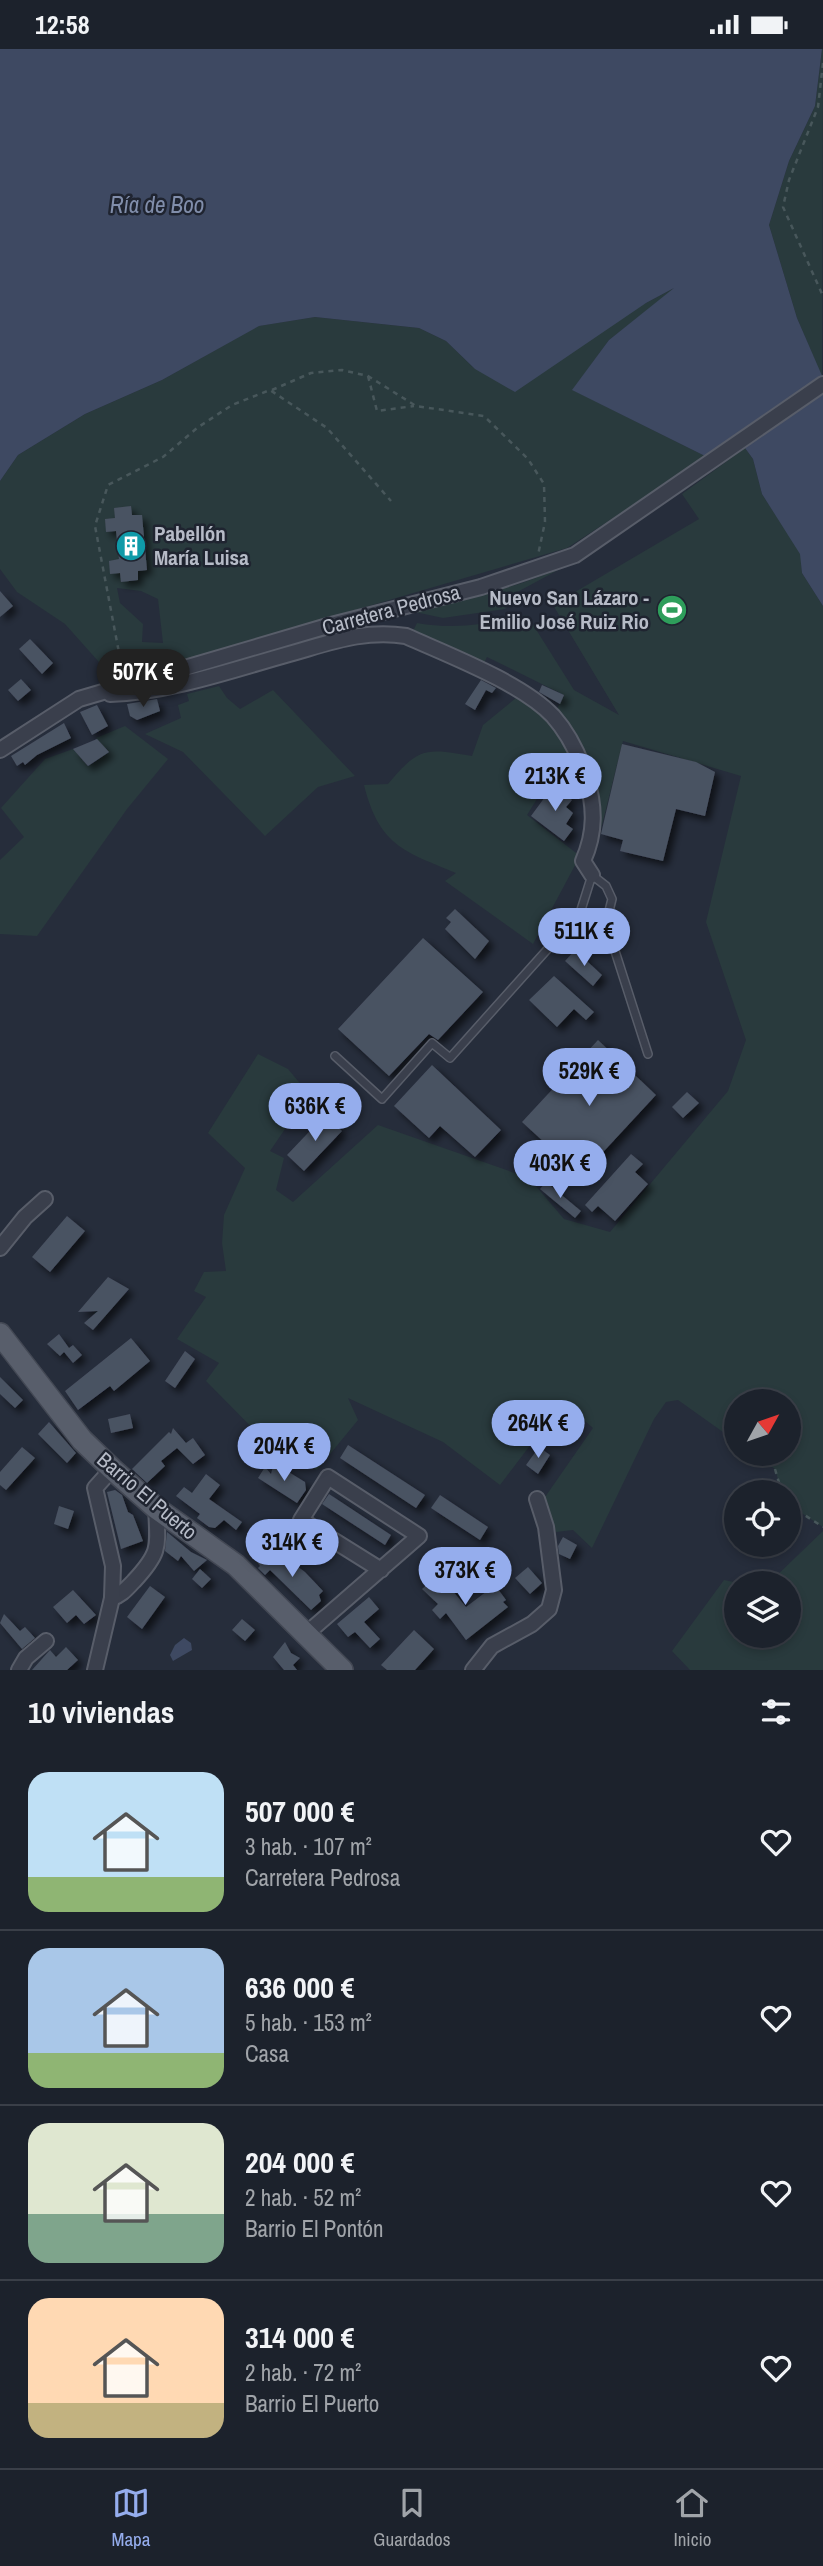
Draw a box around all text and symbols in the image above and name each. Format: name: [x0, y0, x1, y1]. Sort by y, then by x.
text: 12:58: [35, 7, 90, 42]
water label: Ría de Boo: [110, 189, 204, 220]
place label: Pabellón María Luisa: [154, 519, 249, 572]
building icon: Pabellón María Luisa: [114, 529, 148, 563]
street label: Carretera Pedrosa: [319, 577, 463, 642]
place label: Nuevo San Lázaro - Emilio José Ruiz Rio: [480, 583, 649, 636]
sports icon: Nuevo San Lázaro - Emilio José Ruiz Rio: [655, 593, 689, 627]
pin: 507K €: [86, 649, 200, 709]
text: 507K €: [113, 656, 173, 687]
pin: 213K €: [498, 753, 612, 813]
text: 213K €: [525, 760, 585, 791]
pin: 511K €: [527, 909, 641, 968]
text: 511K €: [554, 915, 614, 946]
pin: 529K €: [532, 1049, 646, 1108]
text: 529K €: [559, 1055, 619, 1086]
pin: 636K €: [258, 1083, 372, 1143]
text: 636K €: [285, 1090, 345, 1121]
pin: 403K €: [503, 1141, 617, 1200]
text: 403K €: [530, 1147, 590, 1178]
north arrow: [724, 1389, 802, 1467]
map controls: [724, 1389, 801, 1648]
pin: 264K €: [481, 1401, 595, 1460]
text: 264K €: [508, 1407, 568, 1438]
pin: 204K €: [227, 1423, 341, 1483]
text: 204K €: [254, 1430, 314, 1461]
street label: Barrio El Puerto: [91, 1445, 204, 1546]
button: locate: [724, 1480, 801, 1557]
pin: 314K €: [235, 1519, 349, 1579]
text: 314K €: [262, 1526, 322, 1557]
pin: 373K €: [408, 1547, 522, 1607]
text: 373K €: [435, 1554, 495, 1585]
button: layers: [724, 1571, 801, 1648]
text: 10 viviendas: [28, 1692, 174, 1732]
icon: filters: [757, 1693, 795, 1731]
text: 507 000 €: [245, 1791, 354, 1831]
icon: home: [84, 1800, 168, 1884]
icon: heart: [757, 1823, 795, 1861]
text: 3 hab. · 107 m²: [245, 1831, 372, 1862]
text: Carretera Pedrosa: [245, 1862, 400, 1893]
text: 636 000 €: [245, 1967, 354, 2007]
icon: home: [84, 1976, 168, 2060]
icon: heart: [757, 1999, 795, 2037]
text: 5 hab. · 153 m²: [245, 2007, 372, 2038]
text: Casa: [245, 2038, 289, 2069]
text: 204 000 €: [245, 2142, 354, 2182]
icon: home: [84, 2151, 168, 2235]
icon: heart: [757, 2174, 795, 2212]
text: 2 hab. · 52 m²: [245, 2182, 361, 2213]
text: Barrio El Pontón: [245, 2213, 383, 2244]
text: 314 000 €: [245, 2317, 354, 2357]
icon: home: [84, 2326, 168, 2410]
icon: heart: [757, 2349, 795, 2387]
text: 2 hab. · 72 m²: [245, 2357, 361, 2388]
text: Barrio El Puerto: [245, 2388, 379, 2419]
tab: Mapa: [111, 2484, 150, 2552]
tab: Guardados: [373, 2484, 450, 2552]
tab: Inicio: [673, 2484, 712, 2552]

